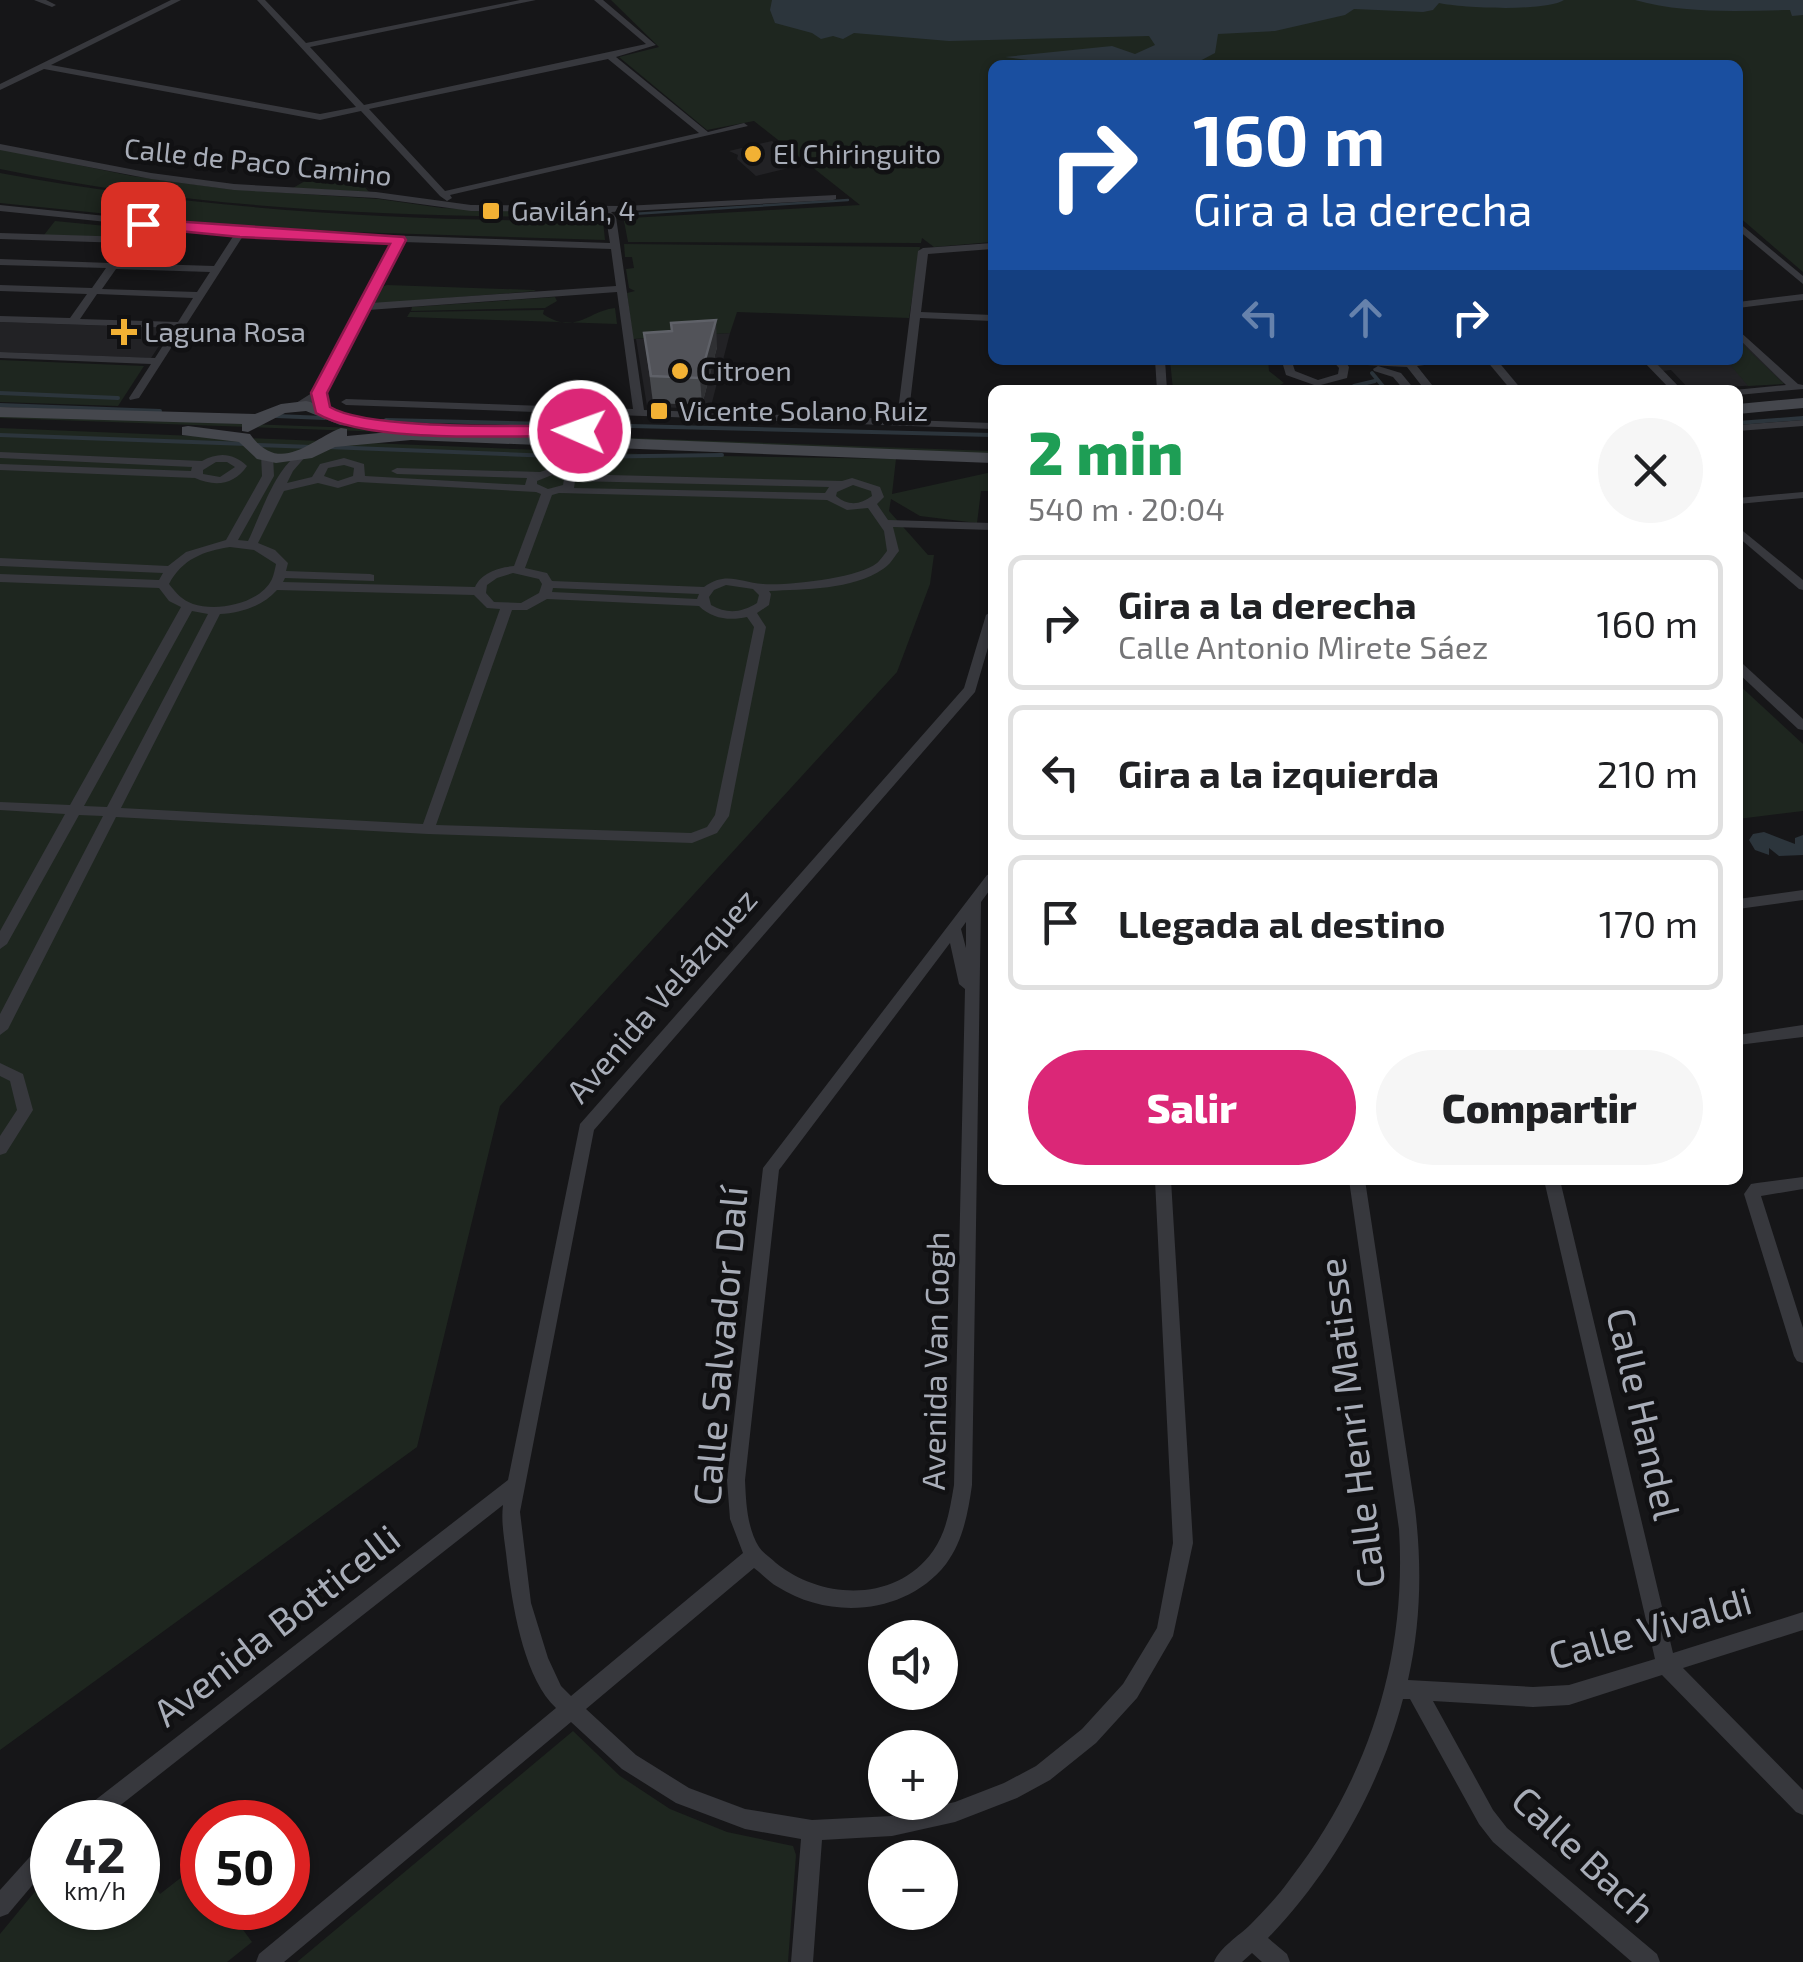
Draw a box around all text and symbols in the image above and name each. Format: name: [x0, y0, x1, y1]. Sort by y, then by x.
text: 160 m: [1193, 96, 1386, 180]
icon: right: [1028, 100, 1158, 230]
street label: Calle de Paco Camino: [123, 130, 394, 192]
place label: El Chiringuito: [773, 136, 941, 170]
marker: El Chiringuito: [742, 143, 764, 165]
text: Gira a la derecha: [1193, 181, 1532, 235]
pin: [101, 182, 186, 267]
place label: Gavilán, 4: [511, 193, 636, 227]
icon: arrive: [116, 197, 171, 252]
marker: Gavilán, 4: [480, 200, 502, 222]
icon: left: [1233, 290, 1288, 345]
icon: ahead: [1338, 290, 1393, 345]
icon: right: [1443, 290, 1498, 345]
place label: Laguna Rosa: [144, 314, 306, 348]
marker: Laguna Rosa: [113, 321, 135, 343]
place label: Citroen: [700, 353, 792, 387]
marker: Citroen: [669, 360, 691, 382]
position arrow: [528, 379, 632, 483]
place label: Vicente Solano Ruiz: [679, 393, 928, 427]
marker: Vicente Solano Ruiz: [648, 400, 670, 422]
text: 2 min: [1028, 415, 1183, 487]
button: close: [1598, 418, 1703, 523]
text: 540 m · 20:04: [1028, 489, 1225, 527]
text: Gira a la derecha: [1118, 581, 1417, 627]
icon: right: [1033, 595, 1088, 650]
text: 160 m: [1596, 600, 1698, 646]
text: Calle Antonio Mirete Sáez: [1118, 627, 1488, 665]
icon: left: [1033, 745, 1088, 800]
text: Gira a la izquierda: [1118, 750, 1439, 796]
text: 210 m: [1597, 750, 1698, 796]
street label: Avenida Velázquez: [557, 880, 764, 1109]
icon: arrive: [1033, 895, 1088, 950]
text: Llegada al destino: [1118, 900, 1446, 946]
text: 170 m: [1599, 900, 1698, 946]
button: Salir: [1028, 1050, 1356, 1165]
button: Compartir: [1376, 1050, 1703, 1165]
street label: Calle Salvador Dalí: [682, 1183, 756, 1507]
street label: Avenida Van Gogh: [913, 1231, 955, 1491]
street label: Calle Henri Matisse: [1307, 1256, 1393, 1591]
street label: Calle Handel: [1598, 1303, 1692, 1524]
street label: Avenida Botticelli: [143, 1514, 408, 1735]
street label: Calle Vivaldi: [1543, 1576, 1756, 1678]
map controls: [868, 1620, 958, 1930]
button: sound: [868, 1620, 958, 1710]
button: +: [868, 1730, 958, 1820]
street label: Calle Bach: [1503, 1776, 1666, 1931]
speed limit sign: 50: [180, 1800, 310, 1930]
text: 42: [65, 1823, 125, 1883]
button: −: [868, 1840, 958, 1930]
text: km/h: [64, 1875, 126, 1905]

